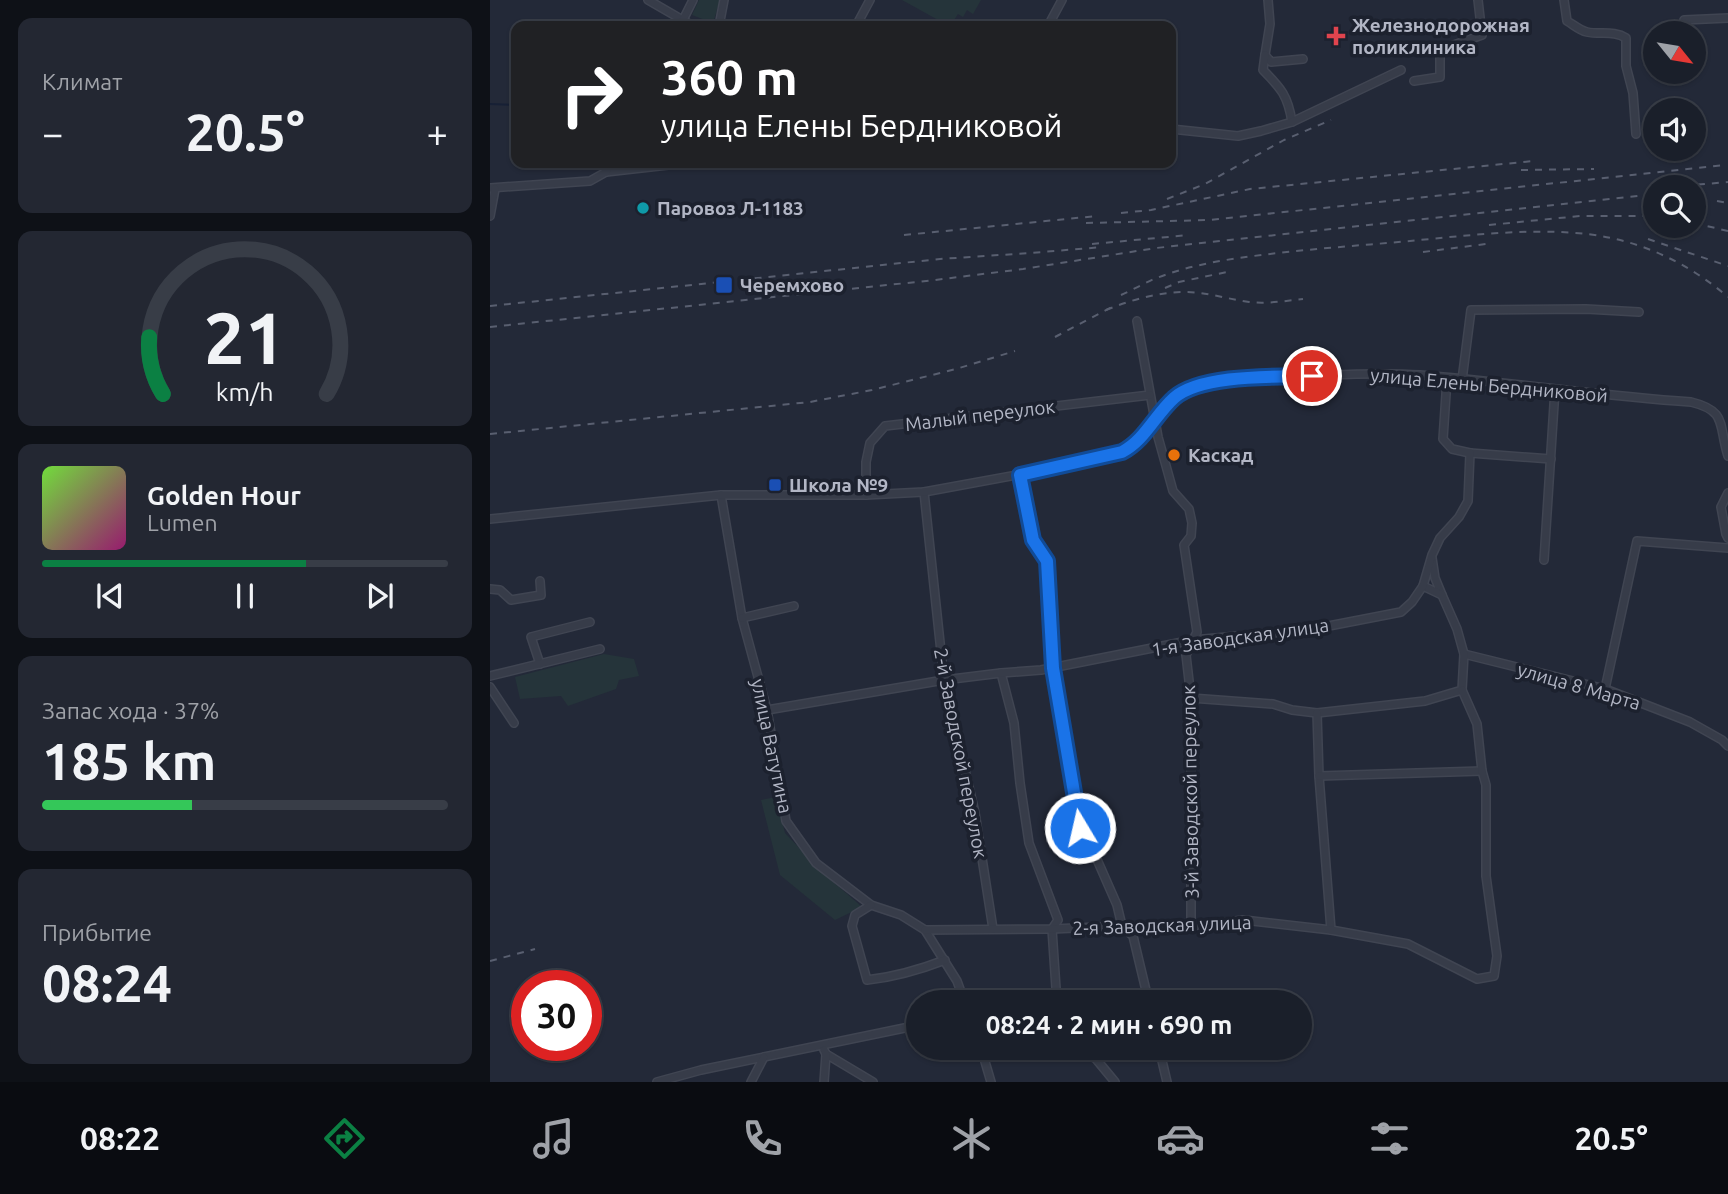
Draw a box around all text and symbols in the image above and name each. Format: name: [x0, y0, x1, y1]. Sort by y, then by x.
place label: Железнодорожная поликлиника: [1352, 14, 1530, 58]
north arrow: [1643, 21, 1706, 84]
map controls: [1643, 21, 1706, 238]
marker: Железнодорожная поликлиника: [1326, 26, 1346, 46]
icon: right: [546, 49, 637, 140]
text: 360 m: [661, 49, 798, 104]
text: Климат: [42, 69, 122, 94]
button: sound: [1643, 98, 1706, 161]
text: 20.5°: [185, 103, 305, 161]
text: улица Елены Бердниковой: [661, 107, 1062, 143]
text: −: [42, 112, 63, 154]
text: +: [427, 112, 448, 154]
button: search: [1643, 175, 1706, 238]
place label: Паровоз Л-1183: [657, 197, 804, 219]
marker: Паровоз Л-1183: [635, 200, 651, 216]
place label: Черемхово: [740, 274, 844, 296]
marker: Черемхово: [714, 275, 734, 295]
text: 21: [204, 297, 286, 379]
pin: [1282, 346, 1342, 406]
icon: arrive: [1293, 357, 1331, 395]
street label: улица Елены Бердниковой: [1369, 364, 1609, 406]
text: km/h: [216, 378, 274, 406]
street label: Малый переулок: [904, 395, 1056, 435]
place label: Каскад: [1188, 444, 1254, 466]
marker: Каскад: [1166, 447, 1182, 463]
place label: Школа №9: [789, 474, 888, 496]
marker: Школа №9: [767, 477, 783, 493]
text: Golden Hour: [147, 481, 301, 510]
text: Lumen: [147, 510, 218, 535]
icon: previous: [91, 577, 129, 615]
icon: pause: [226, 577, 264, 615]
icon: next: [361, 577, 399, 615]
street label: 1-я Заводская улица: [1150, 614, 1330, 660]
street label: 2-й Заводской переулок: [930, 646, 992, 860]
street label: улица 8 Марта: [1515, 658, 1643, 714]
street label: улица Ватутина: [747, 677, 797, 815]
street label: 3-й Заводской переулок: [1177, 685, 1203, 899]
text: Запас хода · 37%: [42, 698, 219, 723]
text: 185 km: [42, 732, 216, 790]
position arrow: [1043, 791, 1117, 865]
street label: 2-я Заводская улица: [1072, 911, 1252, 939]
text: Прибытие: [42, 920, 152, 945]
text: 08:24: [42, 954, 172, 1012]
speed limit sign: 30: [511, 970, 602, 1061]
text: 08:24 · 2 мин · 690 m: [986, 1010, 1232, 1039]
icon: directions: [320, 1114, 369, 1163]
icon: music: [529, 1114, 578, 1163]
icon: phone: [738, 1114, 787, 1163]
icon: climate: [947, 1114, 996, 1163]
icon: car: [1156, 1114, 1205, 1163]
icon: filters: [1365, 1114, 1414, 1163]
text: 08:22: [80, 1120, 160, 1156]
text: 20.5°: [1575, 1120, 1648, 1156]

